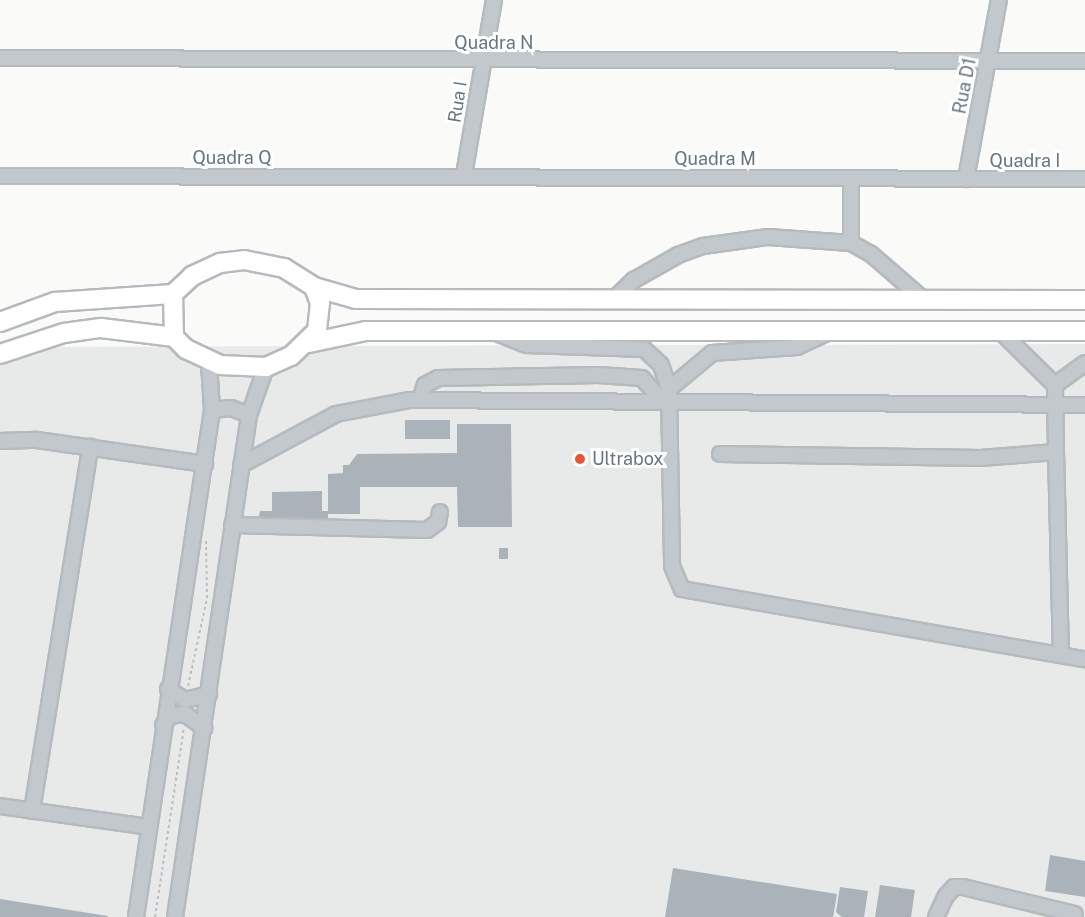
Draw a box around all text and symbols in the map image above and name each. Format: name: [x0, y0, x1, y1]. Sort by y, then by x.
street label: Quadra N: [454, 32, 534, 54]
street label: Rua D1: [949, 56, 981, 116]
street label: Rua I: [444, 80, 472, 124]
street label: Quadra Q: [192, 147, 272, 169]
street label: Quadra M: [674, 148, 756, 170]
street label: Quadra I: [990, 150, 1060, 172]
place label: Ultrabox: [592, 448, 663, 470]
marker: Ultrabox: [573, 452, 587, 466]

